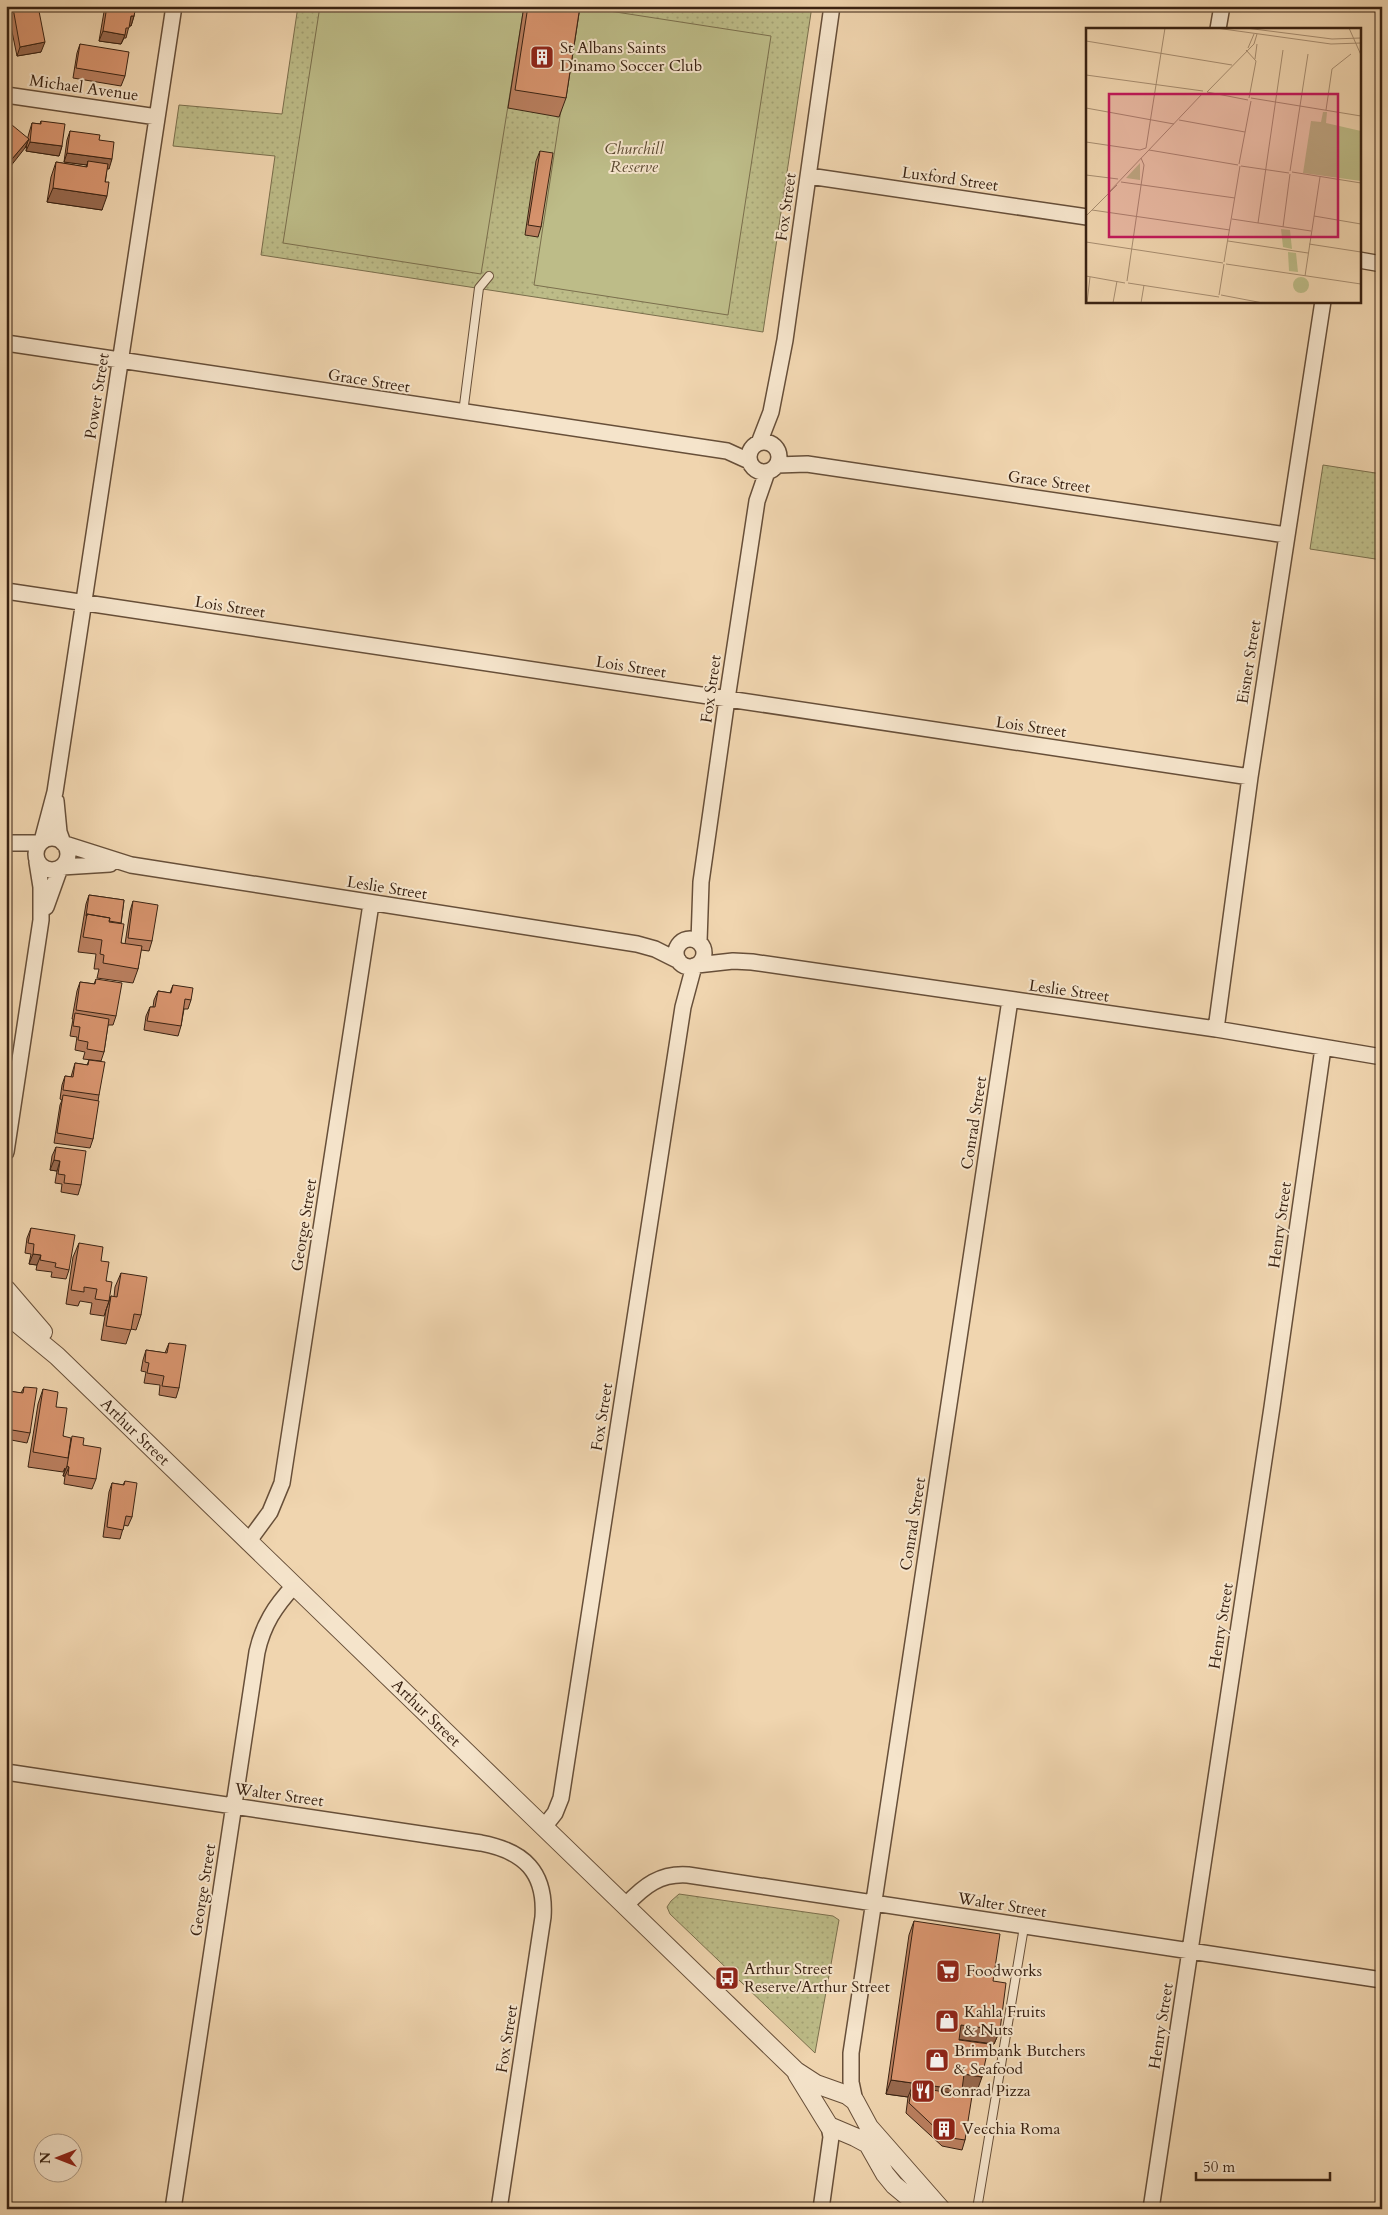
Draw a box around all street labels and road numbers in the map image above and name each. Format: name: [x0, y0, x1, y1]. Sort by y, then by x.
street label: Michael Avenue: [28, 69, 140, 107]
street label: Luxford Street: [900, 161, 1000, 197]
street label: Fox Street: [770, 172, 802, 242]
street label: Power Street: [79, 351, 115, 441]
street label: Grace Street: [326, 364, 412, 398]
street label: Grace Street: [1006, 465, 1092, 499]
street label: Lois Street: [193, 591, 267, 623]
street label: Eisner Street: [1232, 618, 1266, 706]
street label: Lois Street: [594, 651, 668, 683]
street label: Fox Street: [695, 654, 727, 724]
street label: Lois Street: [994, 711, 1068, 743]
street label: Leslie Street: [345, 871, 429, 905]
street label: Leslie Street: [1027, 974, 1111, 1008]
street label: Conrad Street: [956, 1075, 992, 1171]
street label: George Street: [286, 1177, 322, 1273]
street label: Henry Street: [1263, 1180, 1297, 1270]
street label: Fox Street: [586, 1381, 618, 1453]
street label: Arthur Street: [96, 1393, 174, 1471]
street label: Conrad Street: [895, 1476, 931, 1572]
street label: Henry Street: [1203, 1581, 1239, 1671]
street label: Arthur Street: [387, 1674, 465, 1752]
street label: Walter Street: [232, 1778, 325, 1812]
street label: George Street: [185, 1842, 221, 1938]
street label: Walter Street: [955, 1887, 1048, 1923]
street label: Henry Street: [1143, 1981, 1179, 2071]
street label: Fox Street: [491, 2003, 523, 2075]

